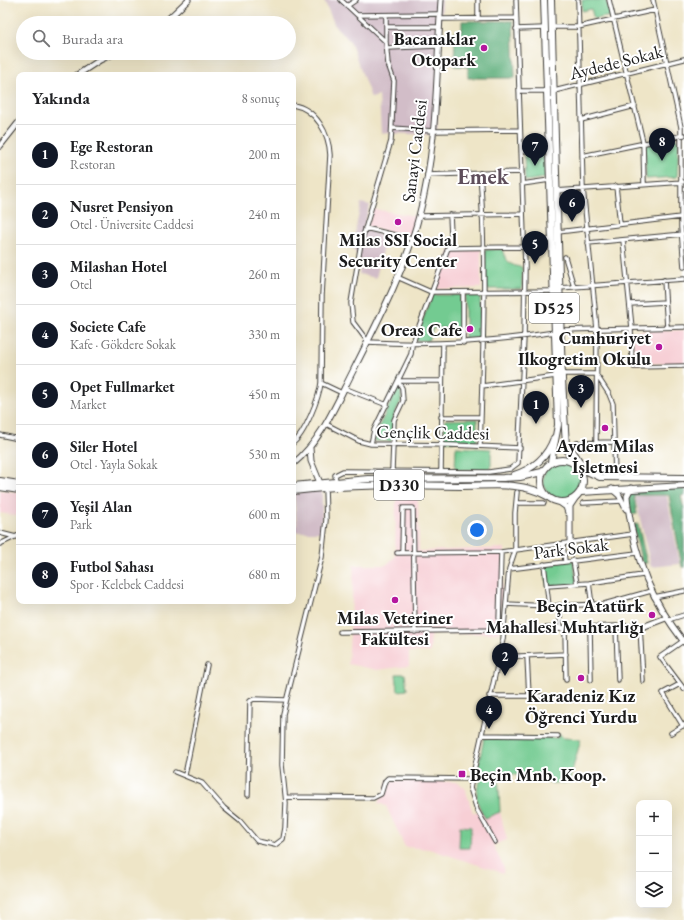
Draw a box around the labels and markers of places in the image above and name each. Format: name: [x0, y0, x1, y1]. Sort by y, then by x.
place label: Bacanaklar Otopark: [393, 27, 477, 71]
marker: Bacanaklar Otopark: [479, 43, 489, 53]
pin: 8: [649, 128, 675, 161]
pin: 7: [522, 133, 548, 166]
pin: 6: [559, 189, 585, 222]
marker: Milas SSI Social Security Center: [393, 217, 403, 227]
place label: Milas SSI Social Security Center: [339, 228, 458, 272]
pin: 5: [522, 231, 548, 264]
place label: Oreas Cafe: [381, 318, 462, 341]
marker: Oreas Cafe: [465, 324, 475, 334]
place label: Cumhuriyet Ilkogretim Okulu: [518, 326, 651, 370]
marker: Cumhuriyet Ilkogretim Okulu: [654, 342, 664, 352]
pin: 3: [568, 375, 594, 408]
pin: 1: [523, 391, 549, 424]
marker: Aydem Milas İşletmesi: [600, 423, 610, 433]
place label: Aydem Milas İşletmesi: [555, 434, 654, 478]
place label: Beçin Atatürk Mahallesi Muhtarlığı: [486, 594, 645, 638]
marker: Milas Veteriner Fakültesi: [390, 595, 400, 605]
place label: Milas Veteriner Fakültesi: [337, 606, 453, 650]
marker: Beçin Atatürk Mahallesi Muhtarlığı: [647, 610, 657, 620]
pin: 2: [492, 643, 518, 676]
marker: Karadeniz Kız Öğrenci Yurdu: [576, 673, 586, 683]
place label: Karadeniz Kız Öğrenci Yurdu: [525, 684, 637, 728]
pin: 4: [476, 696, 502, 729]
place label: Beçin Mnb. Koop.: [470, 763, 606, 786]
marker: Beçin Mnb. Koop.: [457, 769, 467, 779]

